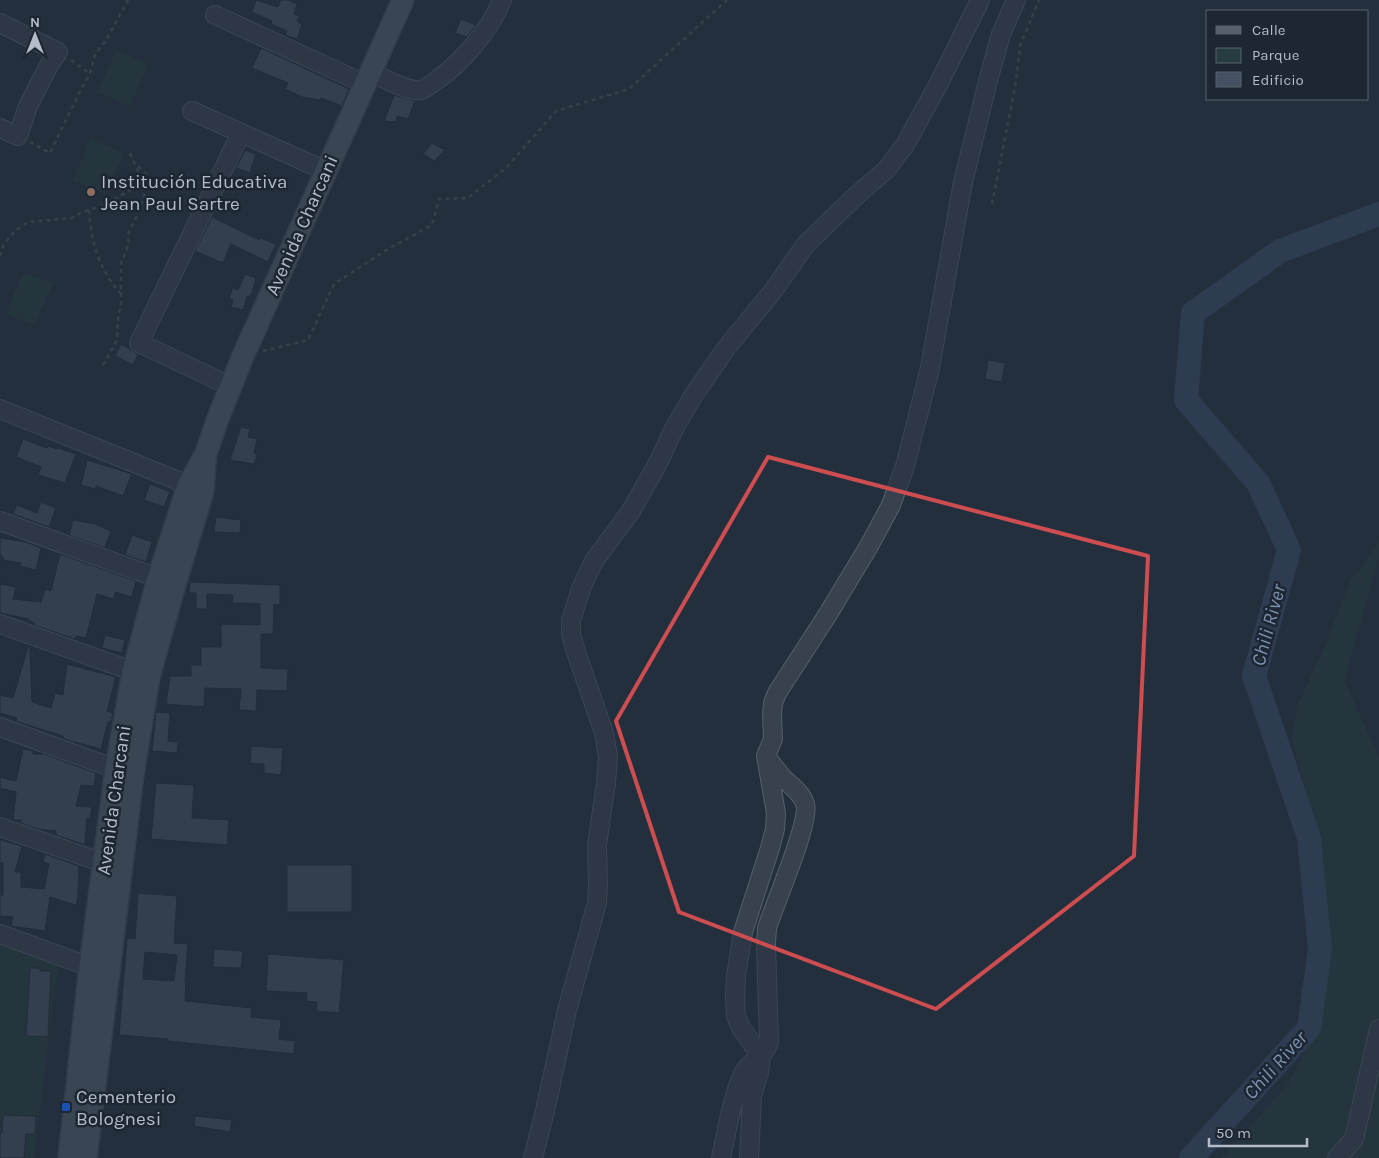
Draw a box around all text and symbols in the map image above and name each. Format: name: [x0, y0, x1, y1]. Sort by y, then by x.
north arrow: [10, 10, 60, 60]
legend: [1206, 10, 1369, 100]
text: N: [30, 14, 40, 31]
text: Calle: [1252, 21, 1286, 39]
text: Parque: [1252, 46, 1300, 64]
text: Edificio: [1252, 71, 1304, 89]
street label: Avenida Charcani: [261, 152, 343, 299]
place label: Institución Educativa Jean Paul Sartre: [101, 171, 288, 215]
marker: Institución Educativa Jean Paul Sartre: [85, 186, 97, 198]
water label: Chili River: [1247, 581, 1291, 668]
street label: Avenida Charcani: [93, 724, 135, 876]
water label: Chili River: [1239, 1026, 1313, 1104]
place label: Cementerio Bolognesi: [76, 1086, 176, 1130]
marker: Cementerio Bolognesi: [60, 1101, 72, 1113]
scale bar: [1209, 1116, 1306, 1148]
text: 50 m: [1216, 1124, 1251, 1142]

